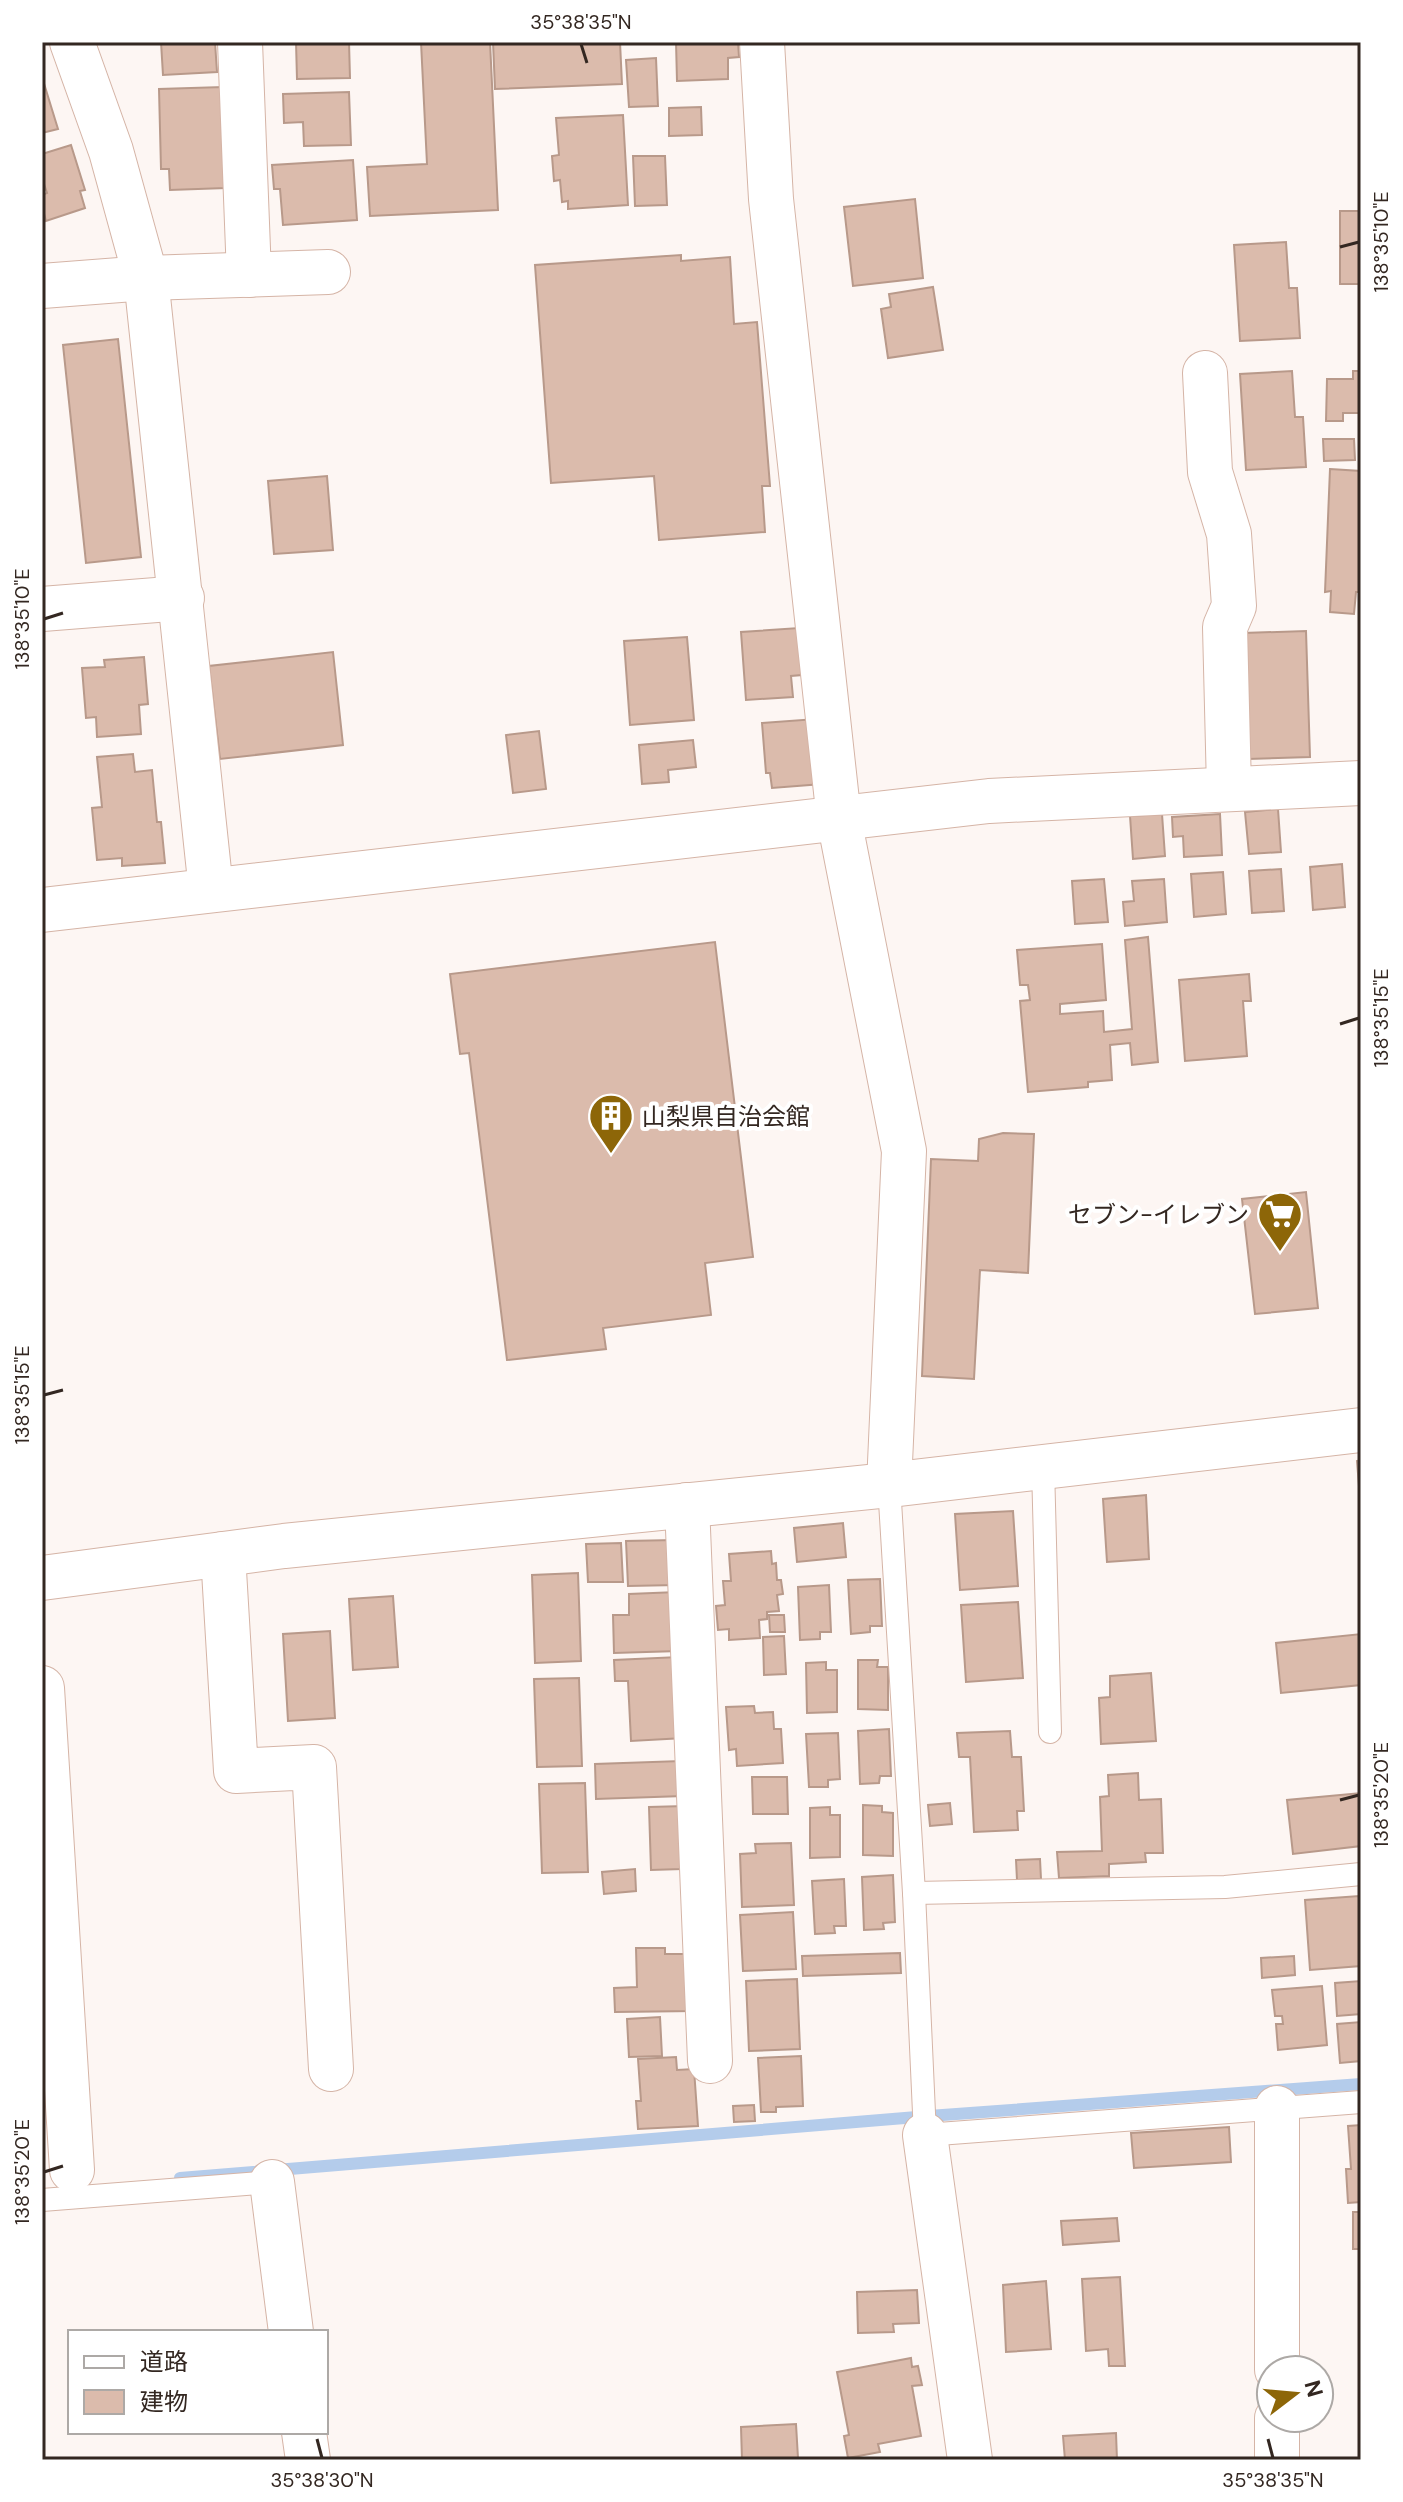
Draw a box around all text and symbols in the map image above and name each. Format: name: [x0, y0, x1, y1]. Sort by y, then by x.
text: 35°38'35"N: [530, 9, 632, 35]
text: 138°35'10"E: [1368, 192, 1394, 292]
text: 138°35'10"E: [9, 569, 35, 669]
text: 138°35'15"E: [1368, 968, 1394, 1068]
building icon: 山梨県自治会館: [587, 1092, 635, 1155]
place label: 山梨県自治会館: [642, 1101, 810, 1132]
supermarket icon: セブン-イレブン: [1256, 1190, 1304, 1253]
place label: セブン-イレブン: [1068, 1199, 1249, 1230]
text: 138°35'15"E: [9, 1345, 35, 1445]
text: 138°35'20"E: [1368, 1742, 1394, 1848]
text: 138°35'20"E: [9, 2119, 35, 2225]
legend: [68, 2330, 328, 2434]
text: 道路: [140, 2346, 188, 2377]
north arrow: [1255, 2354, 1335, 2434]
text: N: [1298, 2377, 1330, 2400]
text: 建物: [140, 2386, 188, 2417]
text: 35°38'30"N: [270, 2467, 374, 2493]
text: 35°38'35"N: [1222, 2467, 1324, 2493]

